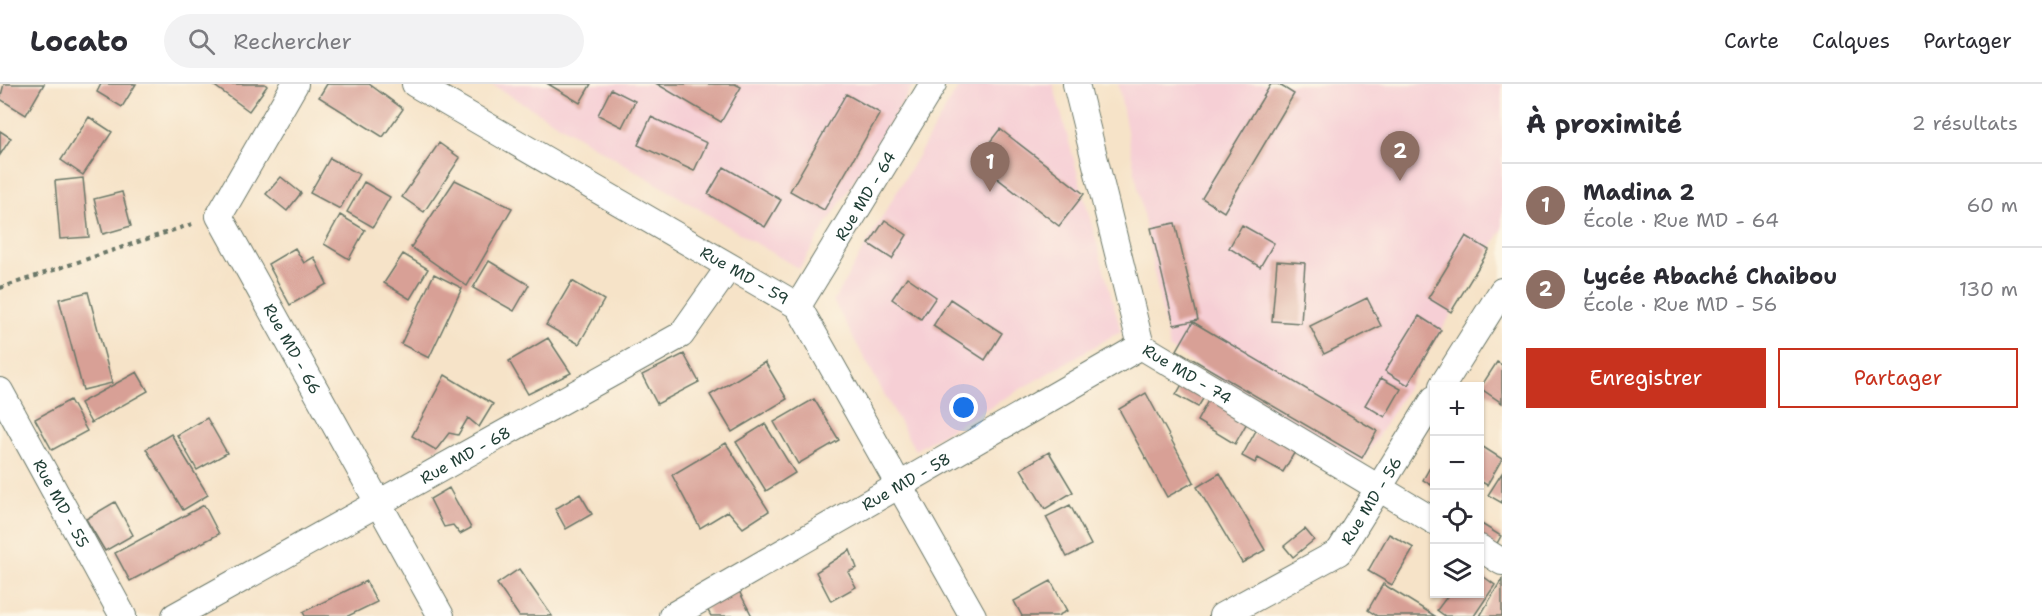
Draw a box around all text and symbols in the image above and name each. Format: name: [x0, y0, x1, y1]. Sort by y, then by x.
search box: [164, 14, 584, 68]
text: Locato: [30, 22, 128, 60]
icon: search: [185, 25, 218, 58]
text: Rechercher: [233, 27, 352, 56]
text: Carte: [1724, 27, 1779, 55]
text: Calques: [1812, 27, 1890, 55]
text: Partager: [1923, 27, 2012, 55]
text: À proximité: [1526, 106, 1682, 141]
text: 2 résultats: [1912, 110, 2018, 136]
pin: 2: [1380, 132, 1420, 181]
pin: 1: [970, 142, 1010, 192]
street label: Rue MD - 64: [830, 148, 901, 245]
text: Madina 2: [1583, 178, 1695, 207]
text: 1: [1541, 192, 1550, 218]
text: 60 m: [1966, 192, 2018, 218]
text: École · Rue MD - 64: [1583, 207, 1779, 233]
street label: Rue MD - 59: [696, 242, 793, 309]
text: Lycée Abaché Chaibou: [1583, 262, 1837, 291]
text: 2: [1539, 276, 1553, 302]
text: 130 m: [1959, 276, 2018, 302]
text: École · Rue MD - 56: [1583, 291, 1778, 317]
street label: Rue MD - 66: [259, 300, 326, 398]
street label: Rue MD - 74: [1139, 339, 1236, 409]
button: Enregistrer: [1526, 348, 1766, 408]
button: Partager: [1778, 348, 2018, 408]
map controls: [1430, 382, 1484, 598]
button: +: [1430, 382, 1484, 436]
your location: [949, 393, 978, 422]
street label: Rue MD - 68: [416, 422, 515, 489]
button: −: [1430, 436, 1484, 490]
street label: Rue MD - 58: [858, 448, 955, 516]
street label: Rue MD - 56: [1336, 453, 1407, 549]
street label: Rue MD - 55: [28, 456, 94, 552]
button: locate: [1430, 490, 1484, 544]
button: layers: [1430, 544, 1484, 598]

